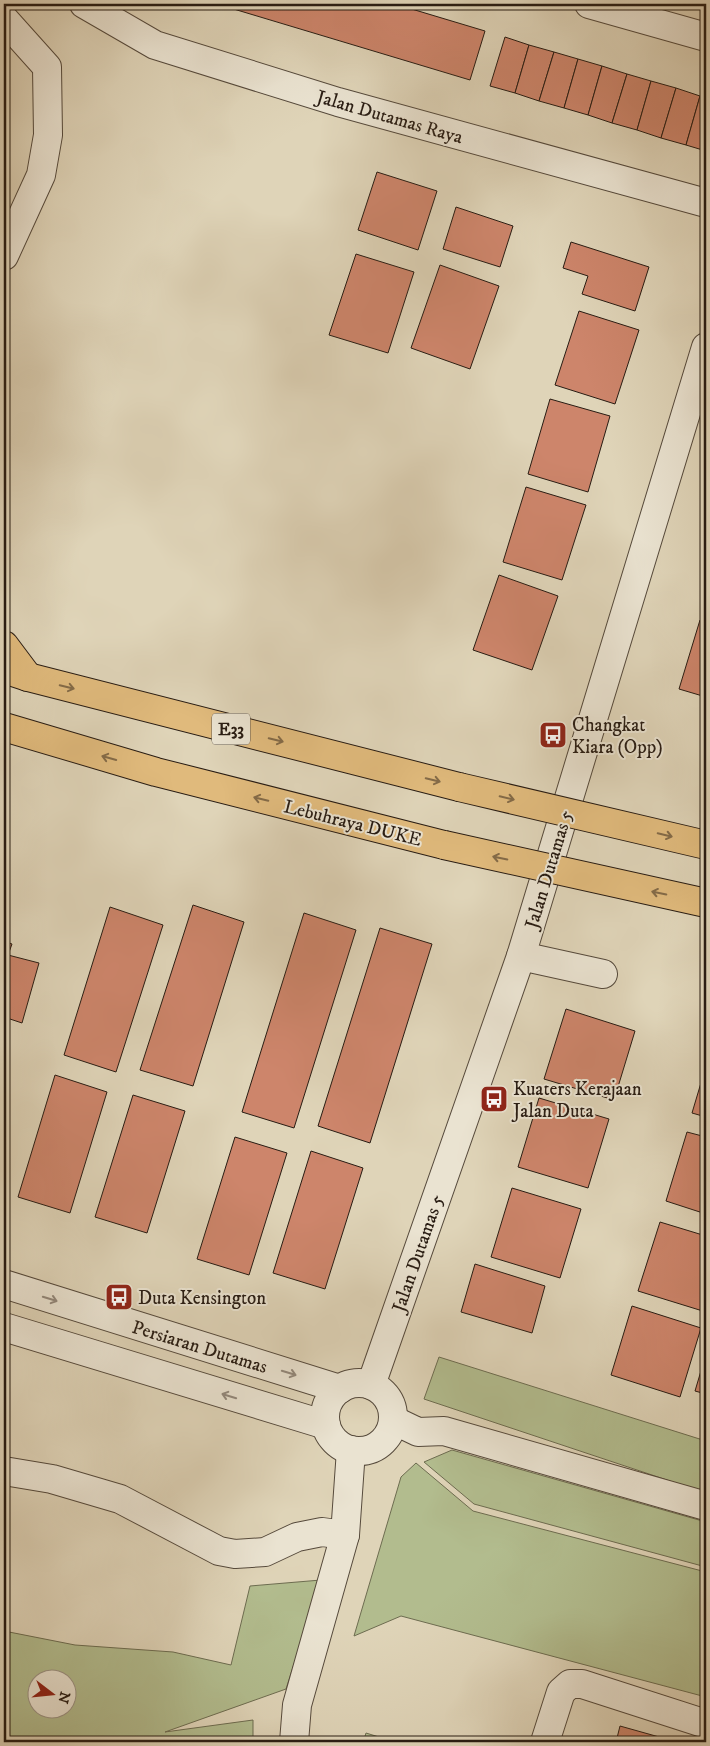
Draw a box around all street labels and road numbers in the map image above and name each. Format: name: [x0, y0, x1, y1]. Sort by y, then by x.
street label: Jalan Dutamas Raya: [312, 85, 465, 149]
road number: E33: [212, 714, 250, 744]
street label: Lebuhraya DUKE: [281, 795, 424, 852]
street label: Jalan Dutamas 5: [520, 807, 579, 933]
street label: Jalan Dutamas 5: [387, 1191, 449, 1317]
street label: Persiaran Dutamas: [129, 1316, 270, 1379]

